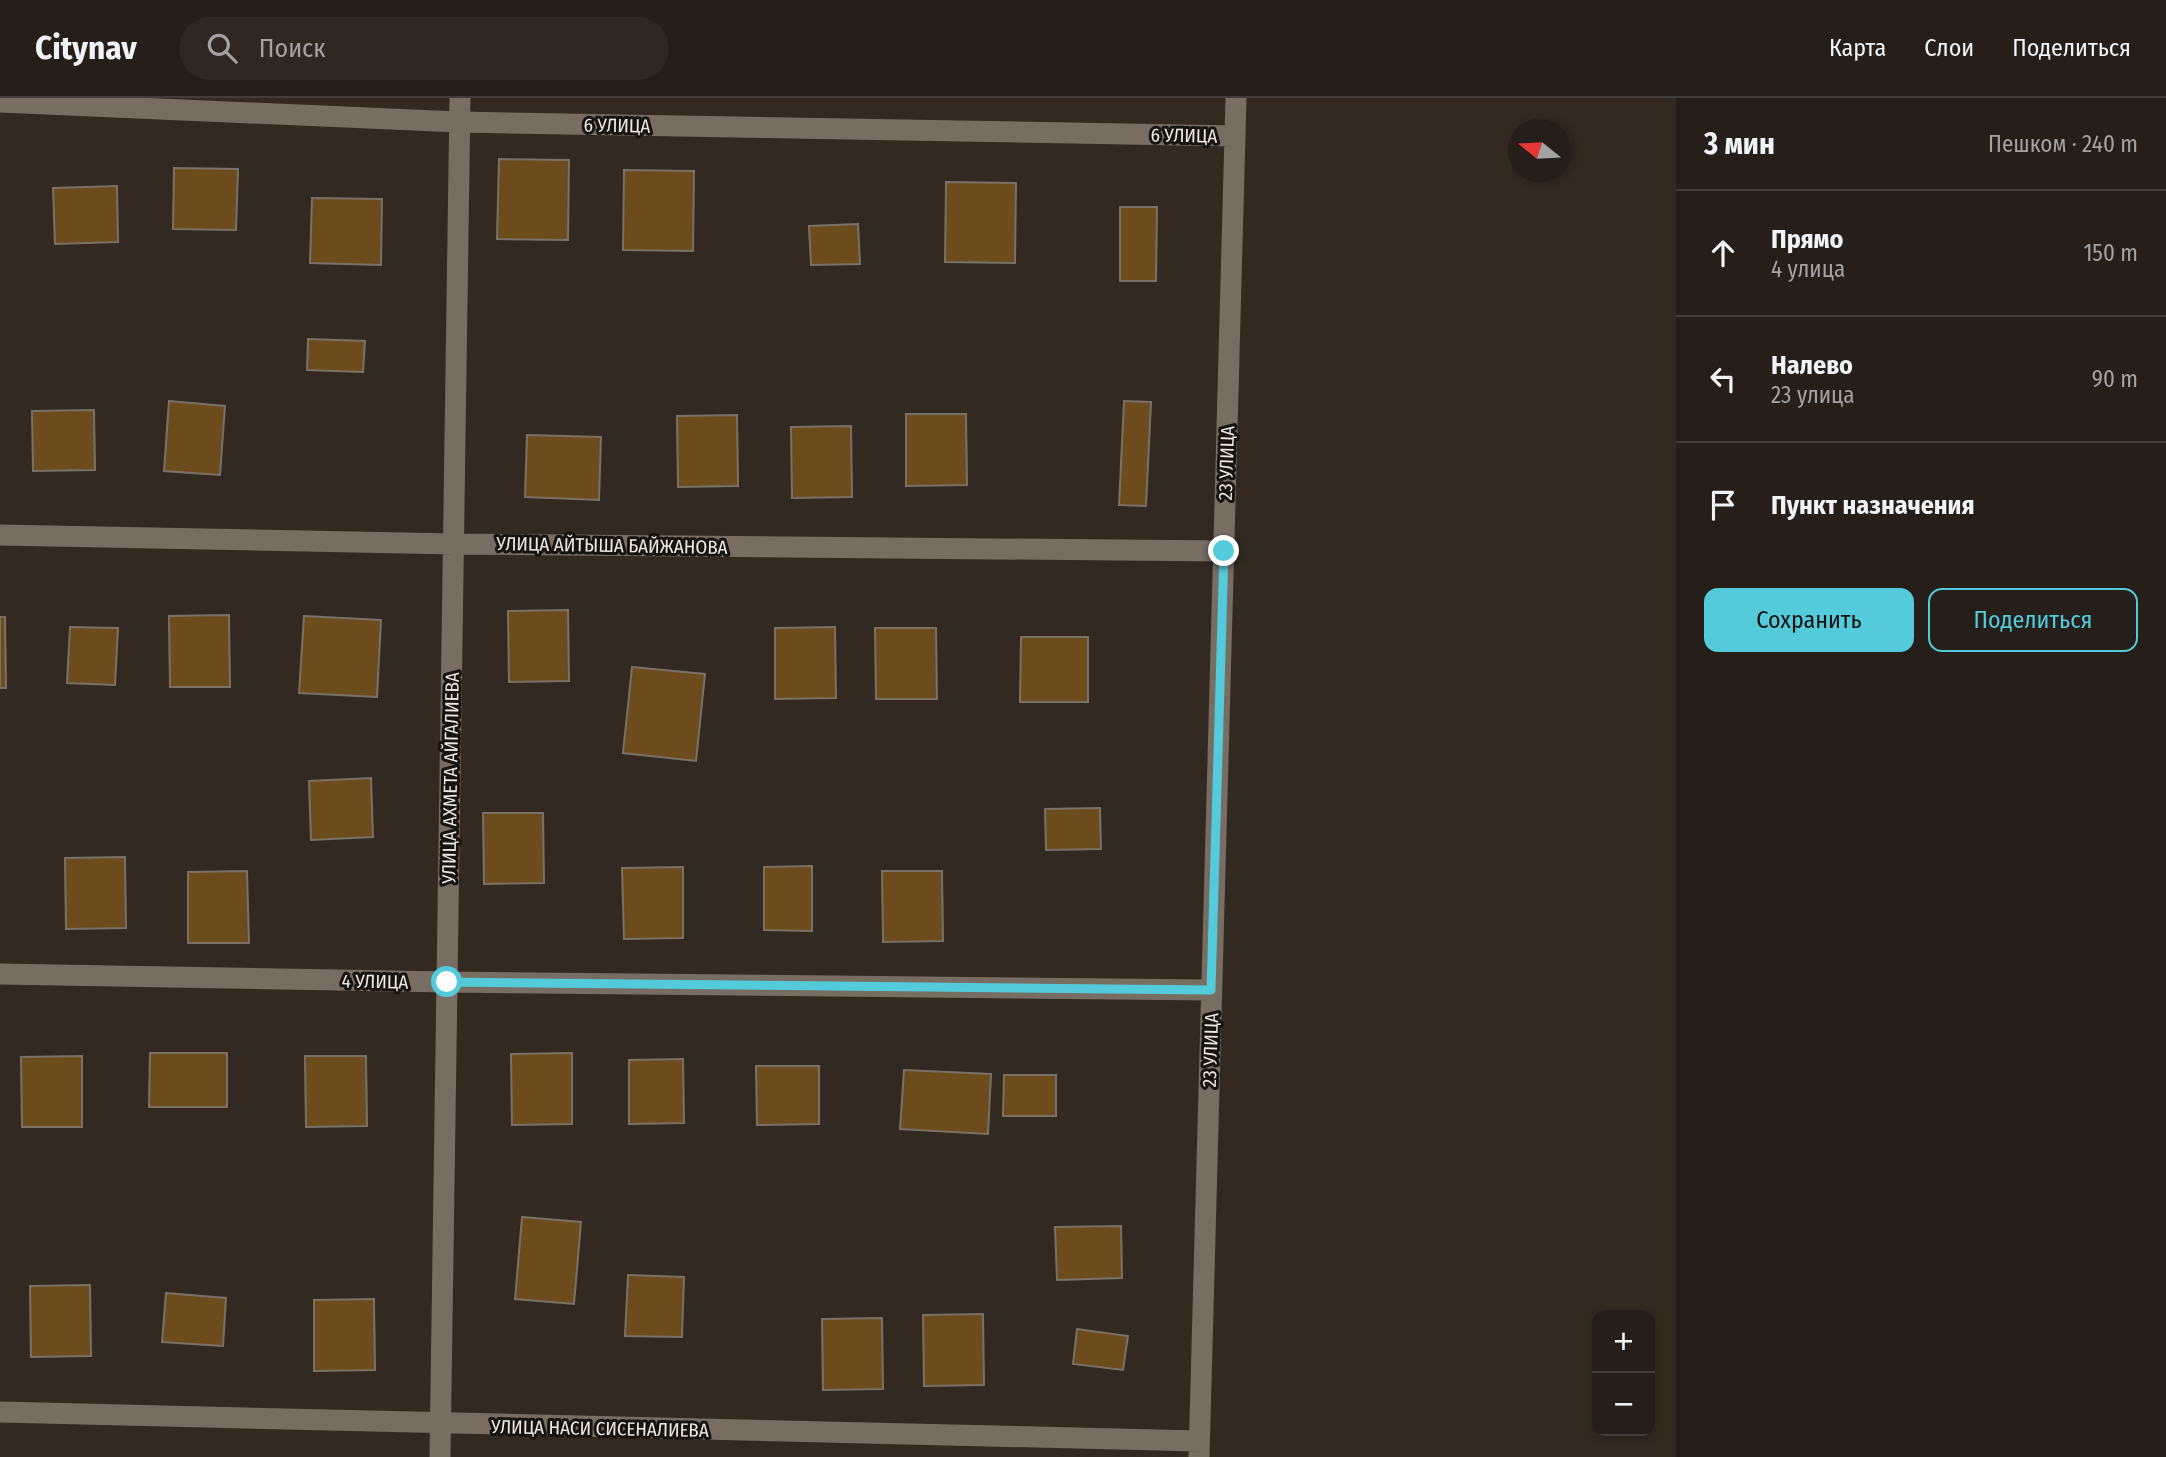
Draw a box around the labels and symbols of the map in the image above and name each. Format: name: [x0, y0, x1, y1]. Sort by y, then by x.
street label: 6 УЛИЦА: [583, 113, 651, 138]
north arrow: [1508, 119, 1571, 182]
street label: 6 УЛИЦА: [1150, 123, 1218, 148]
street label: 23 УЛИЦА: [1214, 425, 1239, 501]
street label: УЛИЦА АЙТЫША БАЙЖАНОВА: [495, 532, 728, 559]
route end: [1208, 535, 1239, 566]
street label: УЛИЦА АХМЕТА АЙГАЛИЕВА: [437, 672, 464, 885]
route start: [431, 966, 462, 997]
street label: 4 УЛИЦА: [341, 969, 409, 994]
street label: 23 УЛИЦА: [1198, 1012, 1223, 1088]
street label: УЛИЦА НАСИ СИСЕНАЛИЕВА: [490, 1415, 709, 1442]

